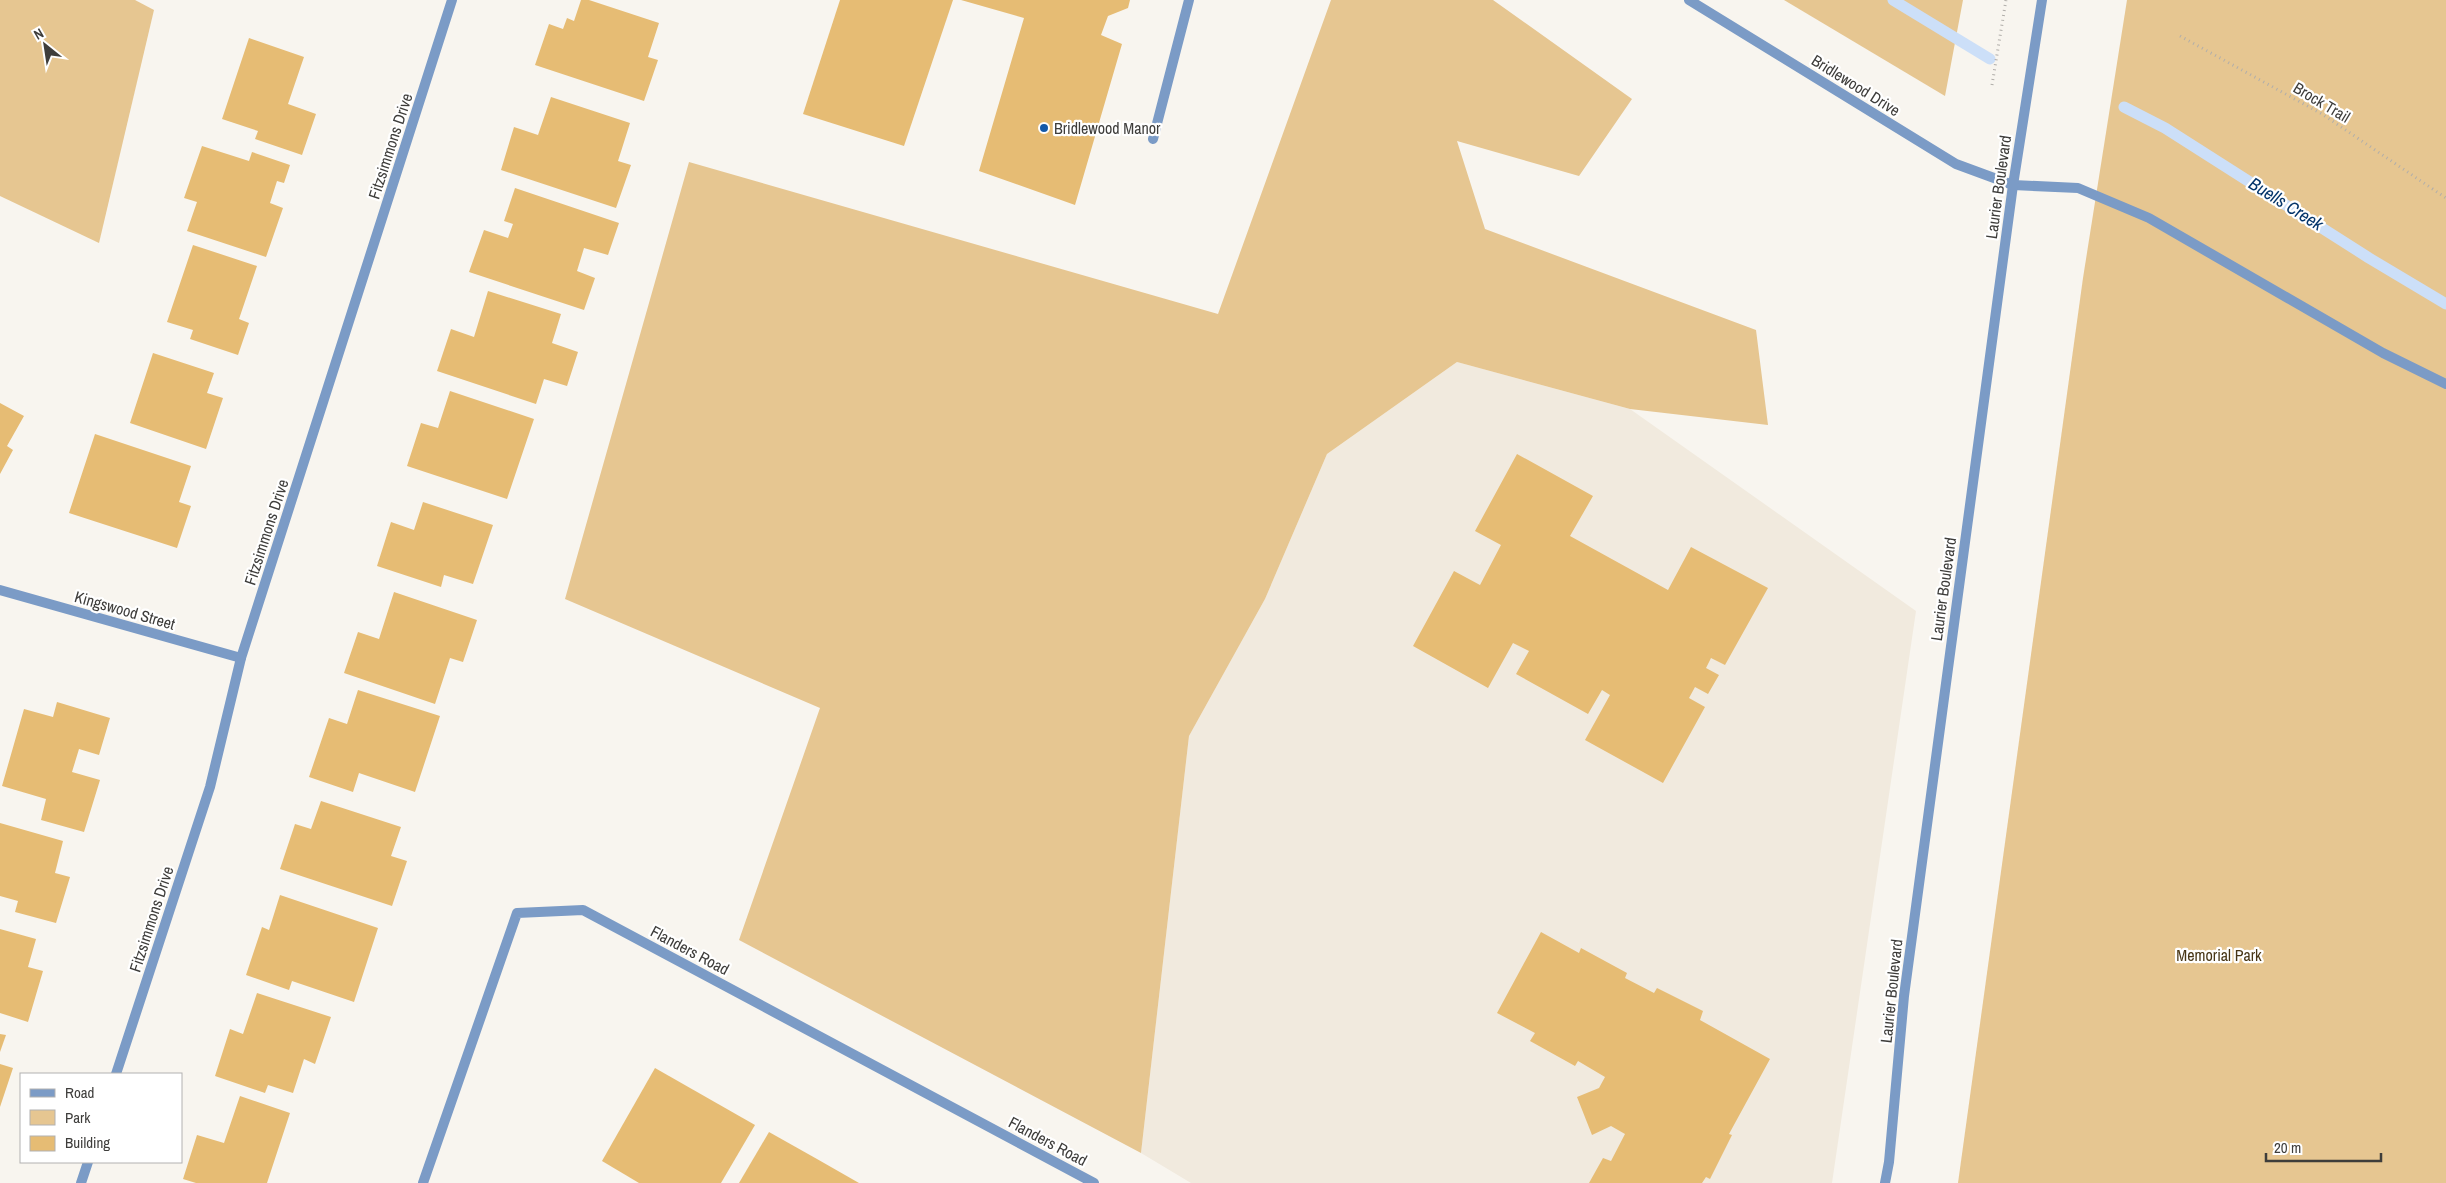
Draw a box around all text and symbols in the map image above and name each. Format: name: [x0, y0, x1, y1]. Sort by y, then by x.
north arrow: [20, 20, 70, 70]
text: N: [30, 24, 47, 44]
street label: Bridlewood Drive: [1808, 49, 1904, 121]
street label: Brock Trail: [2289, 76, 2355, 128]
street label: Fitzsimmons Drive: [363, 90, 417, 202]
place label: Bridlewood Manor: [1054, 117, 1161, 139]
marker: Bridlewood Manor: [1038, 122, 1050, 134]
street label: Laurier Boulevard: [1980, 134, 2016, 240]
water label: Buells Creek: [2244, 171, 2329, 237]
street label: Fitzsimmons Drive: [239, 476, 293, 588]
street label: Laurier Boulevard: [1925, 536, 1961, 642]
street label: Kingswood Street: [72, 585, 178, 635]
street label: Fitzsimmons Drive: [124, 863, 178, 975]
street label: Flanders Road: [647, 920, 733, 980]
street label: Laurier Boulevard: [1875, 938, 1907, 1044]
park label: Memorial Park: [2176, 944, 2262, 966]
legend: [20, 1073, 182, 1163]
text: Road: [65, 1082, 94, 1103]
text: Park: [65, 1107, 91, 1128]
street label: Flanders Road: [1005, 1111, 1091, 1171]
scale bar: [2266, 1130, 2381, 1162]
text: Building: [65, 1132, 110, 1153]
text: 20 m: [2274, 1137, 2301, 1158]

